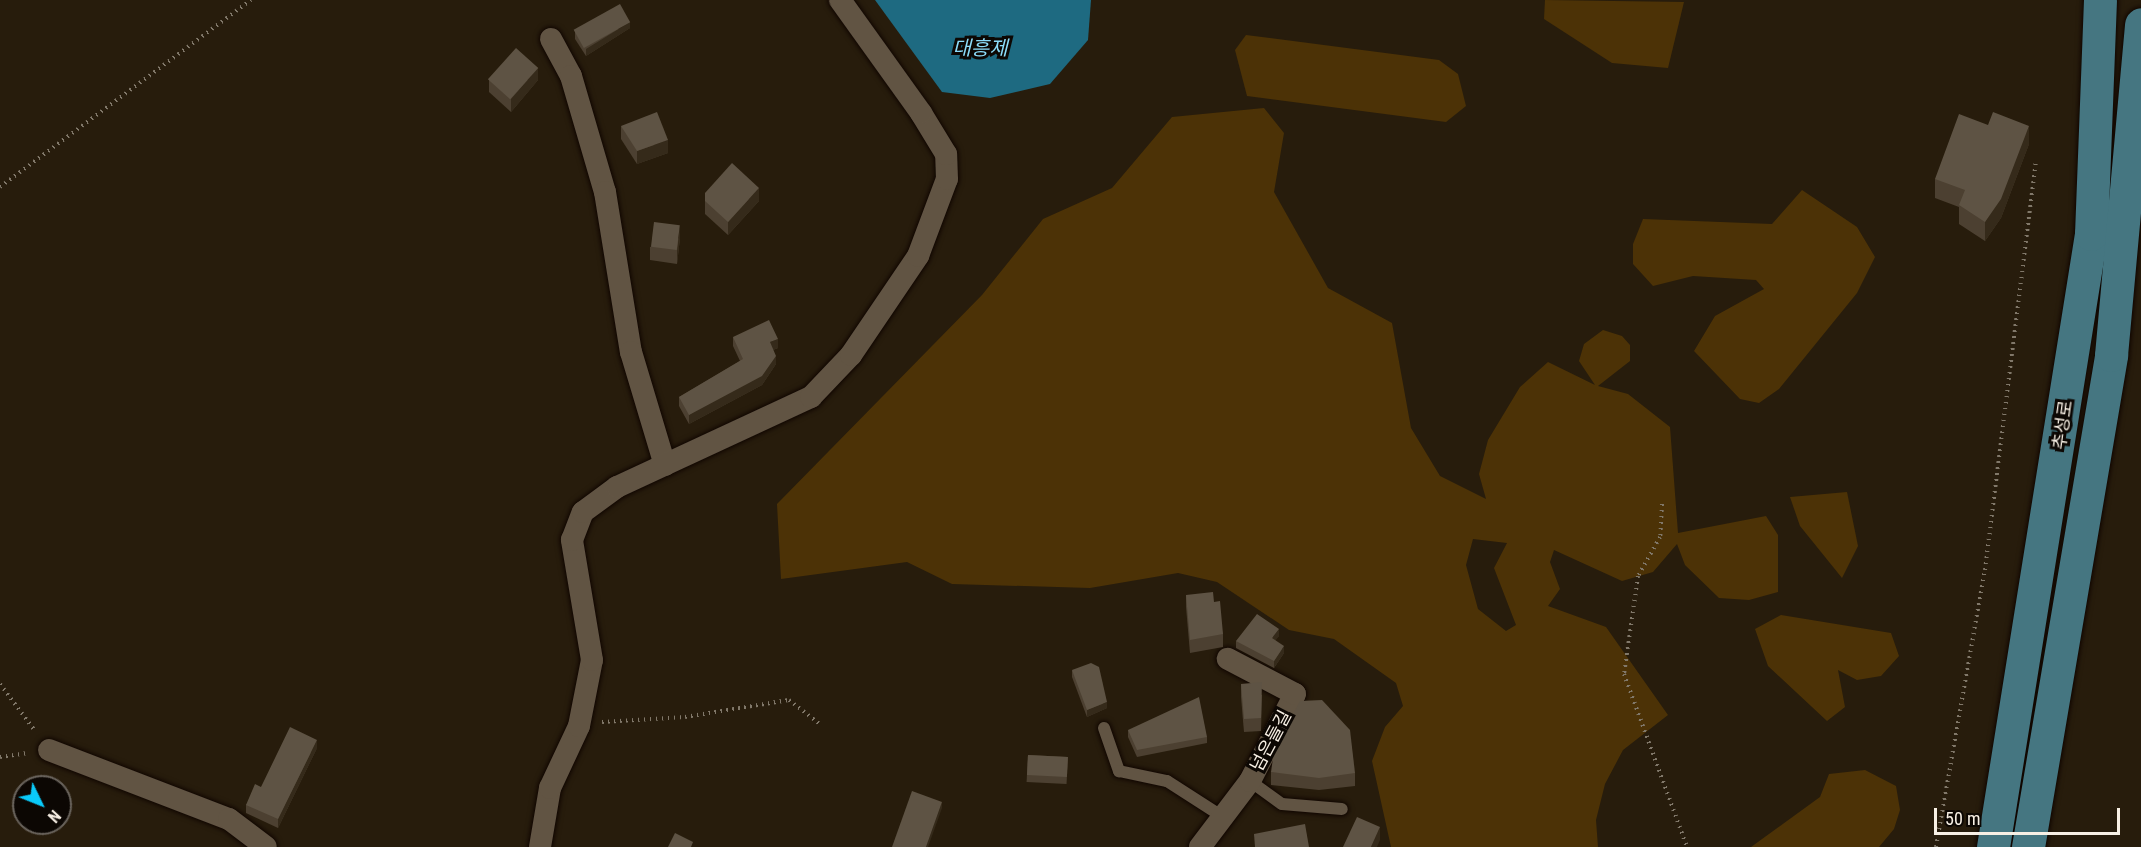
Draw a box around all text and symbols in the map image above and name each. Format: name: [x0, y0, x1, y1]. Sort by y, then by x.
water label: 대흥제: [952, 36, 1008, 60]
street label: 추성로: [2049, 399, 2077, 451]
street label: 넘은들길: [1246, 707, 1296, 775]
north arrow: [12, 775, 72, 835]
scale bar: [1937, 796, 2123, 834]
text: N: [44, 806, 64, 826]
text: 50 m: [1945, 808, 1980, 829]

